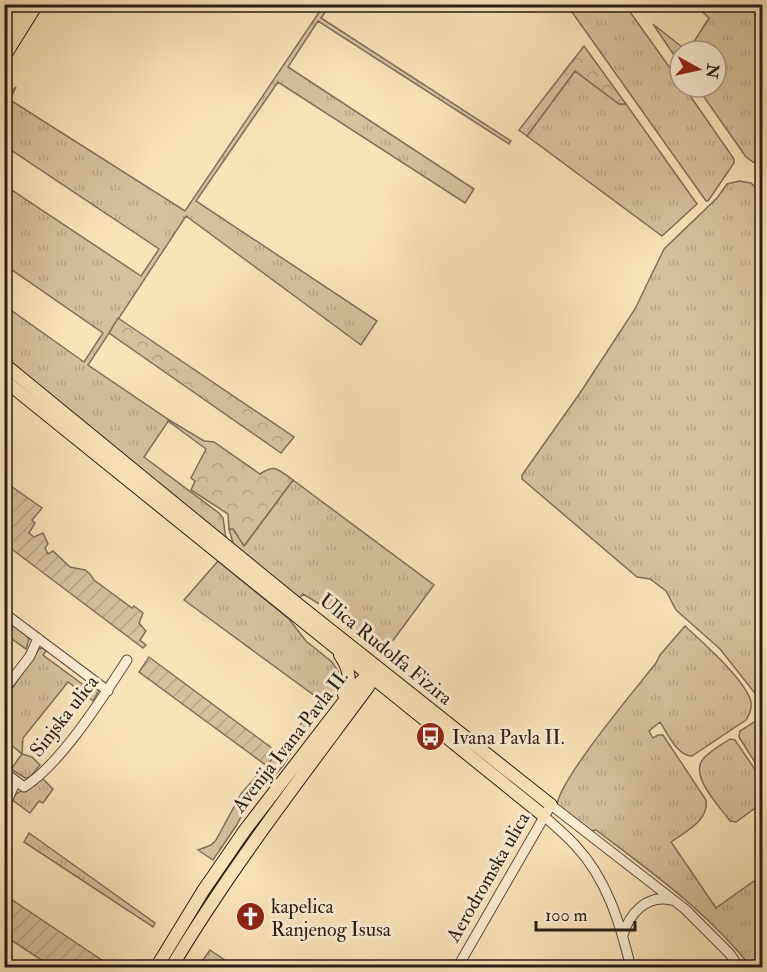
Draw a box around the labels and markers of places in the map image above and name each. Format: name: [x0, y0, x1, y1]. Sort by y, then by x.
bus stop icon: Ivana Pavla II.: [415, 721, 447, 753]
place label: Ivana Pavla II.: [452, 725, 565, 750]
place label: kapelica Ranjenog Isusa: [271, 894, 392, 942]
church icon: kapelica Ranjenog Isusa: [234, 901, 266, 933]

